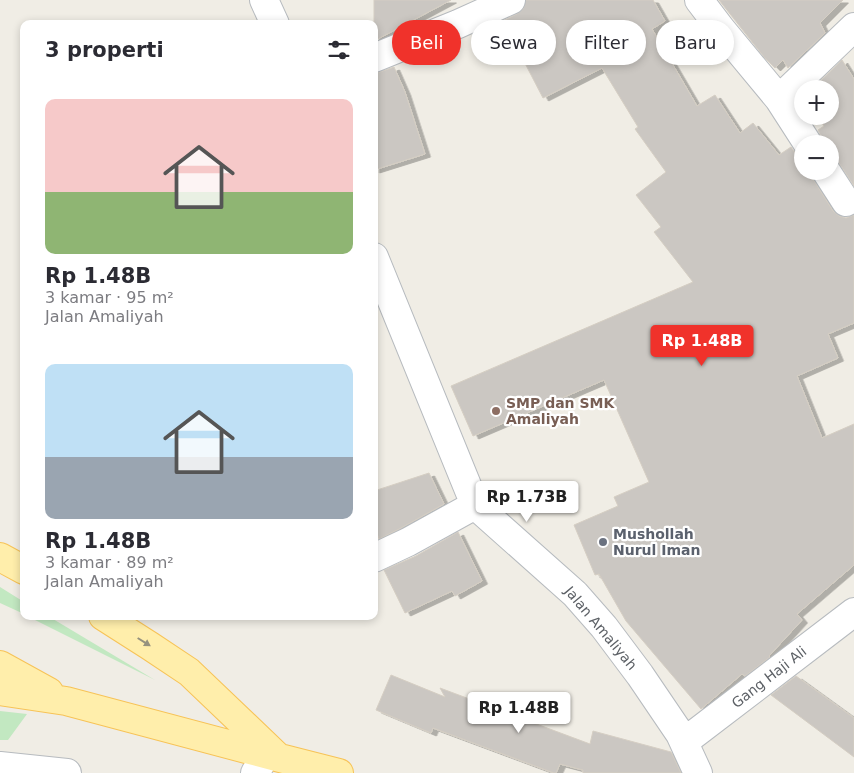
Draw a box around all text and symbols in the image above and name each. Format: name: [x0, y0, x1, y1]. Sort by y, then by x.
chip: Beli: [392, 20, 461, 65]
chip: Sewa: [471, 20, 556, 65]
chip: Filter: [566, 20, 646, 65]
chip: Baru: [656, 20, 734, 65]
icon: filters: [325, 36, 353, 64]
text: 3 properti: [45, 38, 164, 62]
map controls: [794, 80, 839, 180]
button: +: [794, 80, 839, 125]
icon: home: [154, 132, 244, 222]
button: −: [794, 135, 839, 180]
text: Rp 1.48B: [45, 264, 151, 288]
text: 3 kamar · 95 m²: [45, 288, 174, 307]
text: Jalan Amaliyah: [45, 307, 164, 326]
pin: Rp 1.48B: [650, 324, 754, 367]
text: Rp 1.48B: [661, 331, 743, 350]
place label: SMP dan SMK Amaliyah: [506, 395, 615, 427]
icon: home: [154, 397, 244, 487]
marker: SMP dan SMK Amaliyah: [490, 405, 502, 417]
pin: Rp 1.73B: [475, 480, 579, 523]
text: Rp 1.73B: [486, 487, 568, 506]
place label: Mushollah Nurul Iman: [613, 526, 700, 558]
text: Rp 1.48B: [45, 529, 151, 553]
marker: Mushollah Nurul Iman: [597, 536, 609, 548]
text: 3 kamar · 89 m²: [45, 553, 174, 572]
text: Jalan Amaliyah: [45, 572, 164, 591]
street label: Jalan Amaliyah: [561, 582, 640, 673]
one-way arrow: [137, 637, 151, 647]
street label: Gang Haji Ali: [728, 643, 810, 711]
pin: Rp 1.48B: [467, 692, 571, 734]
text: Rp 1.48B: [478, 698, 560, 717]

